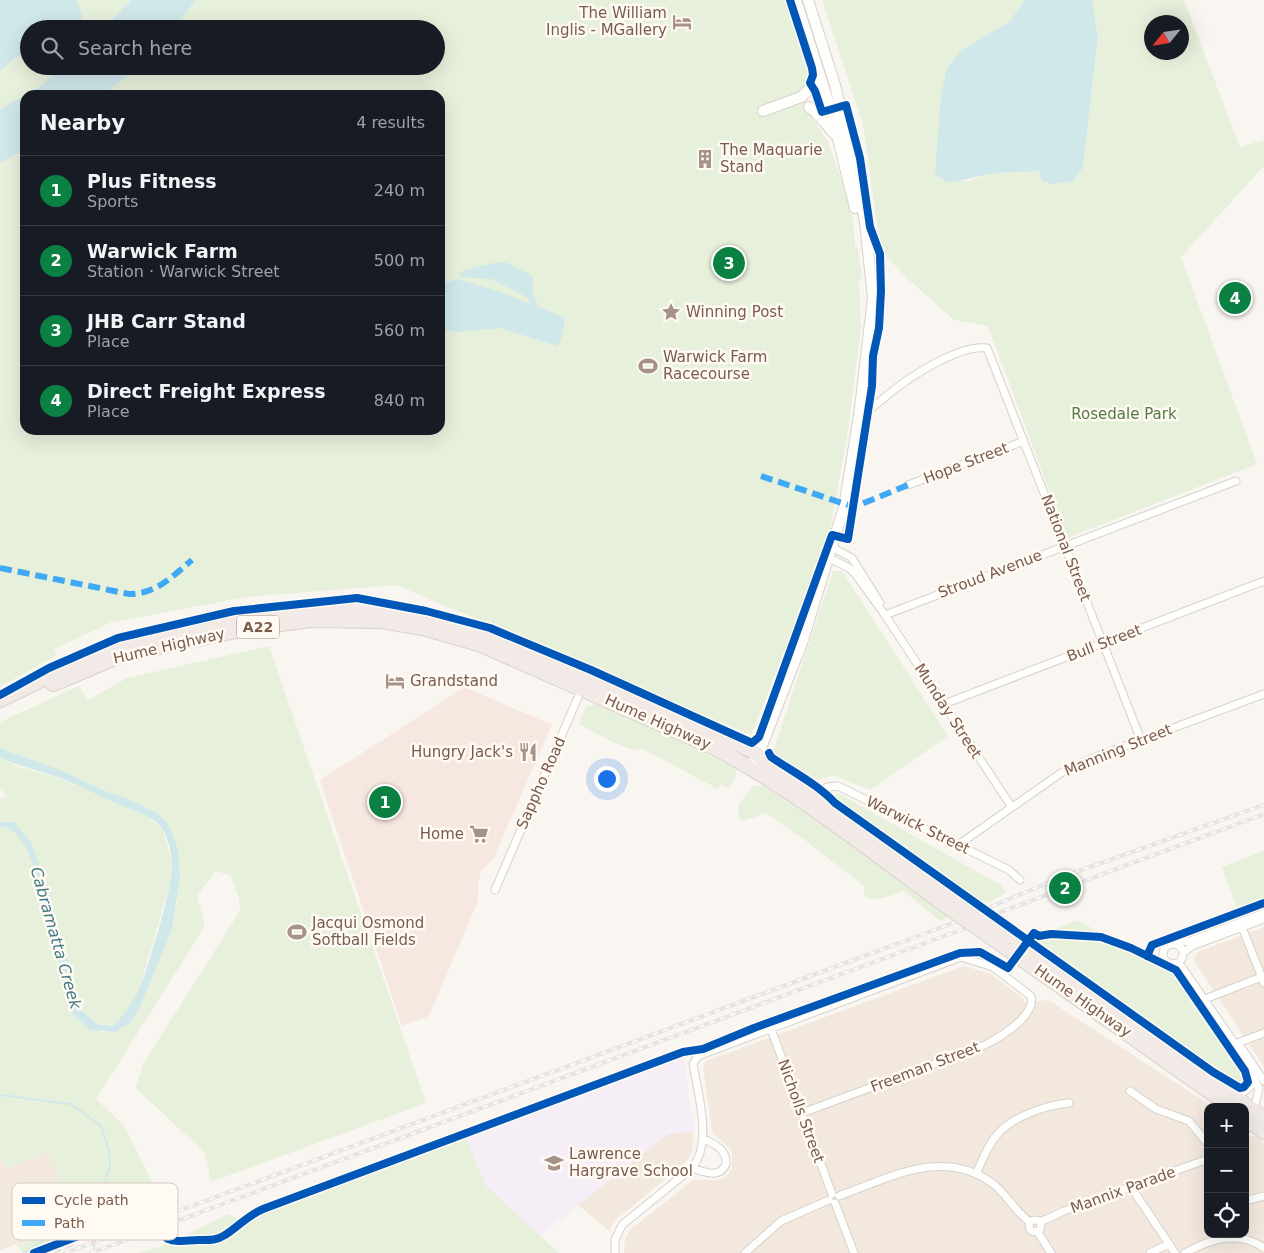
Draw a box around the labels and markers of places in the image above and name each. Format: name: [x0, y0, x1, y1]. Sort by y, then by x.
place label: The William Inglis - MGallery: [546, 4, 667, 39]
hotel icon: The William Inglis - MGallery: [671, 11, 693, 33]
place label: The Maquarie Stand: [719, 141, 823, 176]
building icon: The Maquarie Stand: [694, 148, 716, 170]
pin: 3: [713, 244, 745, 282]
pin: 4: [1219, 279, 1251, 317]
place icon: Winning Post: [660, 301, 682, 323]
place label: Winning Post: [686, 303, 783, 321]
place label: Warwick Farm Racecourse: [663, 348, 767, 383]
sports icon: Warwick Farm Racecourse: [637, 355, 659, 377]
hotel icon: Grandstand: [384, 670, 406, 692]
place label: Grandstand: [410, 672, 498, 690]
restaurant icon: Hungry Jack's: [517, 741, 539, 763]
place label: Hungry Jack's: [411, 743, 513, 761]
pin: 1: [369, 783, 401, 821]
supermarket icon: Home: [468, 823, 490, 845]
place label: Home: [420, 825, 464, 843]
pin: 2: [1049, 869, 1081, 907]
place label: Jacqui Osmond Softball Fields: [311, 914, 424, 949]
sports icon: Jacqui Osmond Softball Fields: [286, 921, 308, 943]
place label: Lawrence Hargrave School: [569, 1145, 693, 1180]
school or university icon: Lawrence Hargrave School: [543, 1152, 565, 1174]

